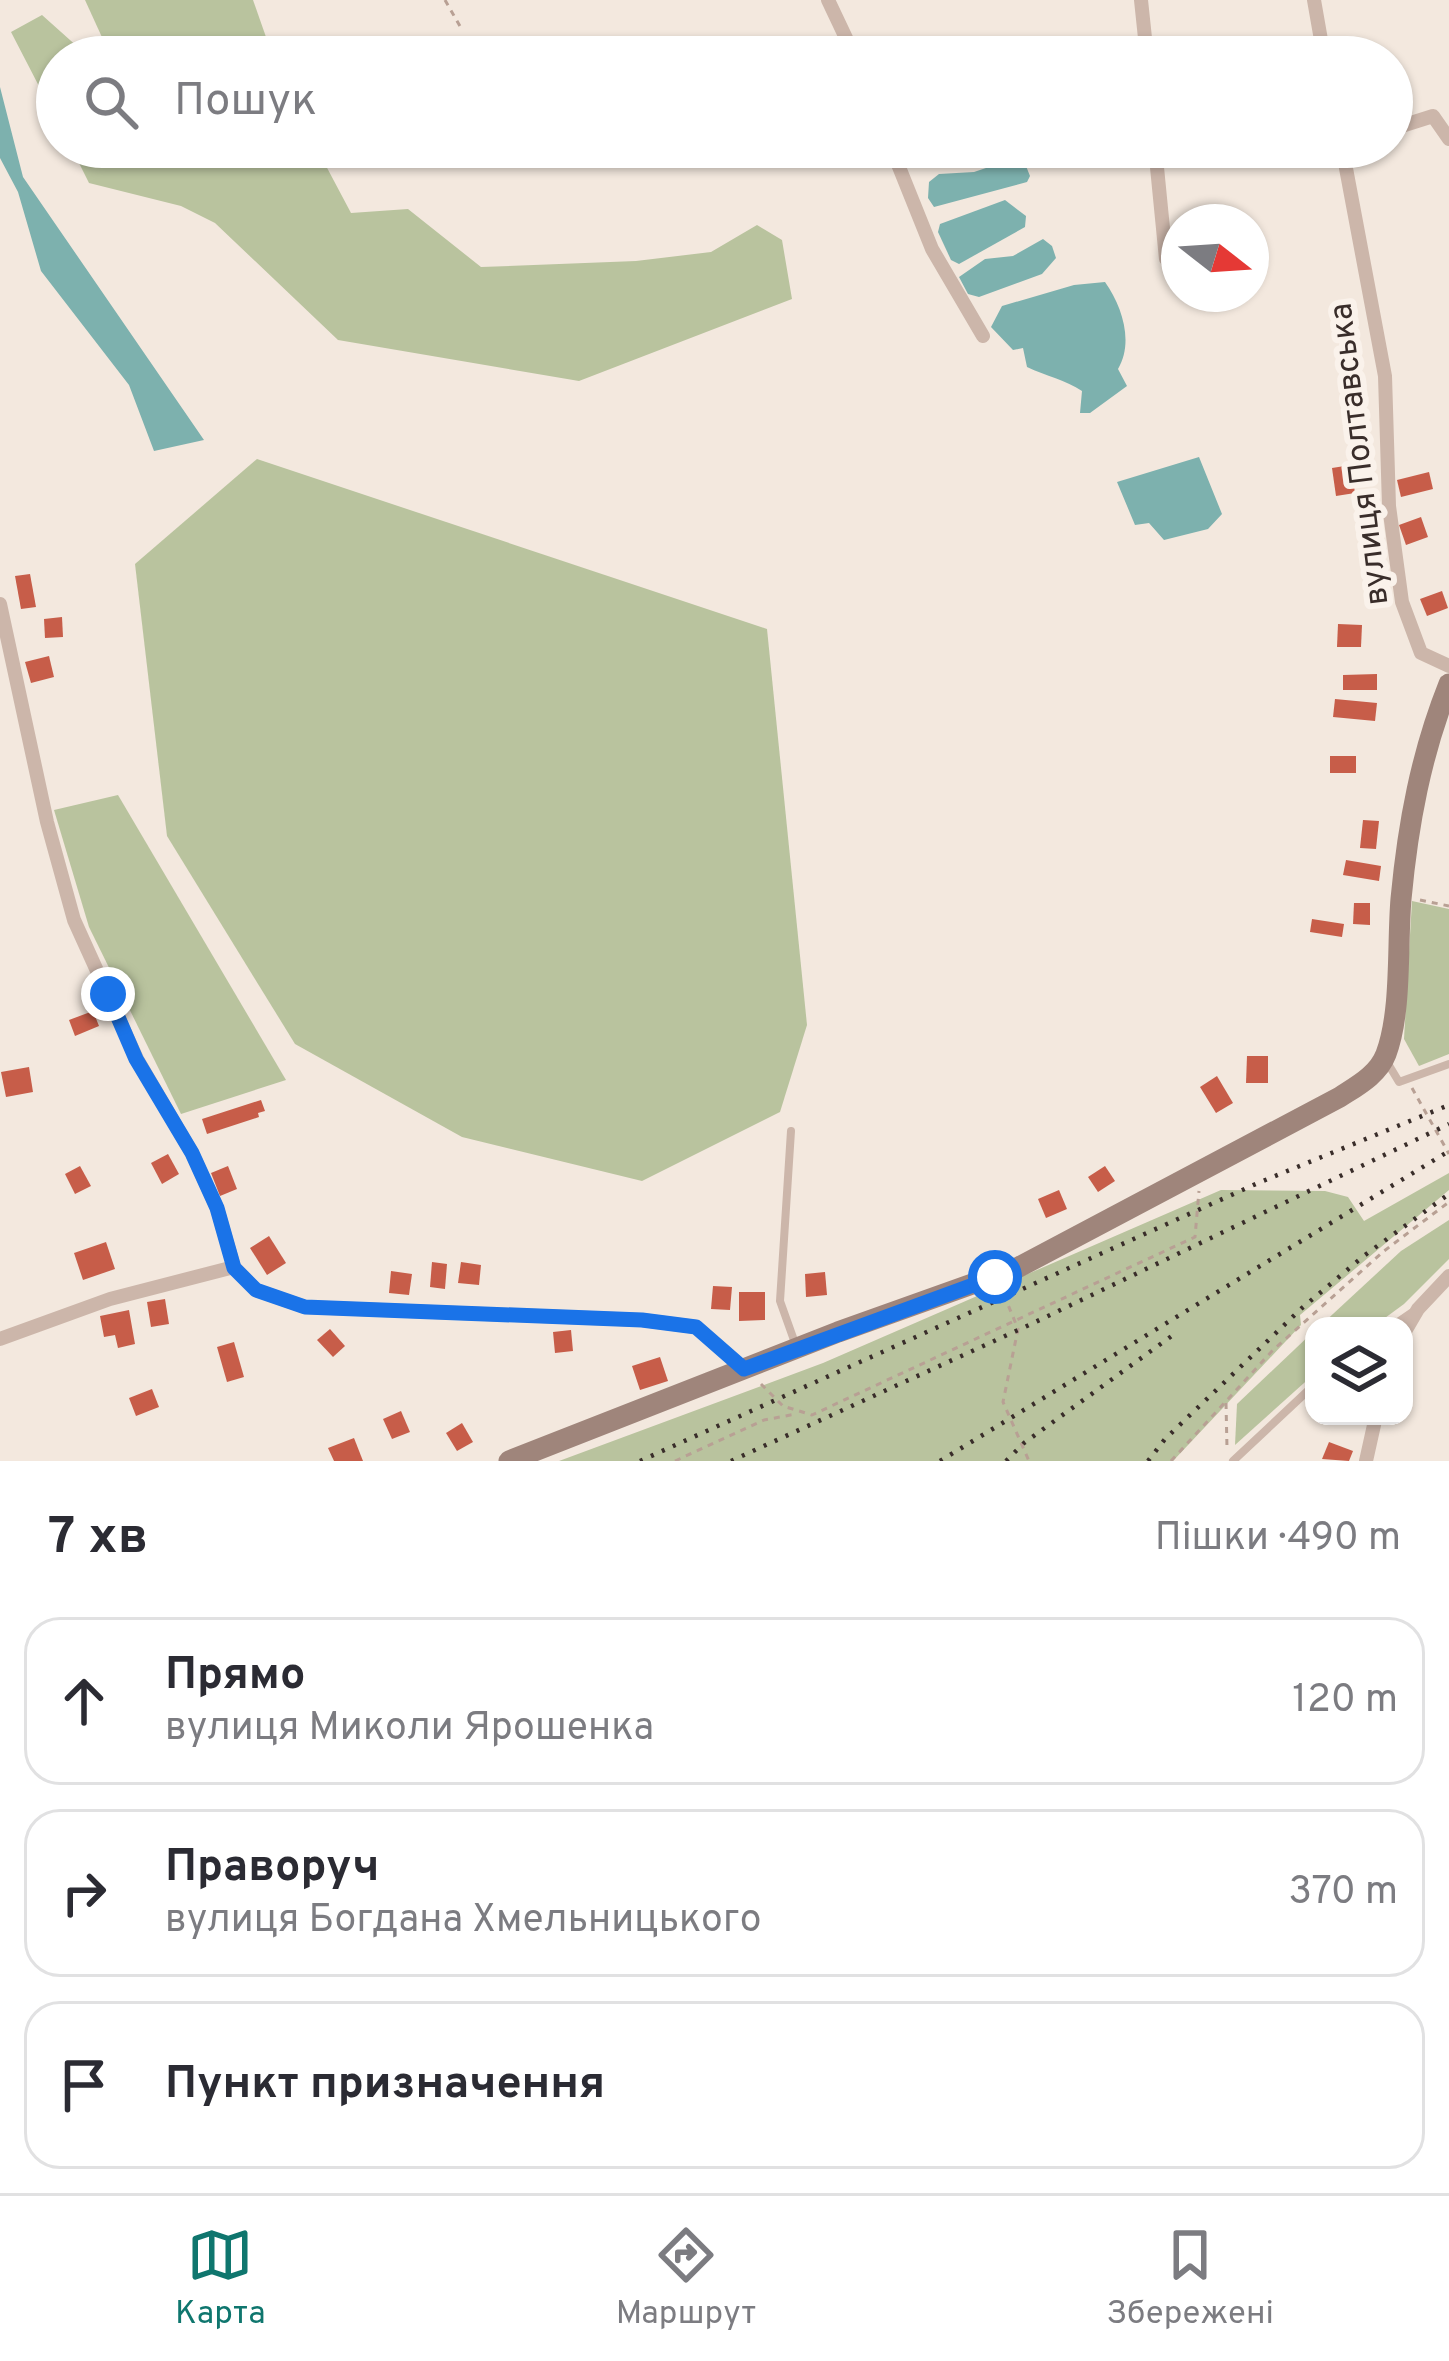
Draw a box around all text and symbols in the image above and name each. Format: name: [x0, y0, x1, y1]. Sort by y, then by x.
search box: [36, 36, 1413, 168]
icon: search: [78, 69, 144, 135]
text: Пошук: [174, 74, 317, 131]
north arrow: [1161, 204, 1269, 312]
street label: вулиця Полтавська: [1322, 300, 1400, 608]
route end: [81, 967, 135, 1021]
route start: [968, 1250, 1022, 1304]
map controls: [1305, 1317, 1413, 1425]
button: layers: [1305, 1317, 1413, 1425]
text: 7 хв: [48, 1507, 148, 1572]
text: Пішки · 490 m: [1155, 1515, 1401, 1564]
text: Прямо: [165, 1648, 306, 1705]
icon: ahead: [51, 1668, 117, 1734]
text: 120 m: [1292, 1677, 1398, 1726]
text: вулиця Миколи Ярошенка: [165, 1705, 654, 1754]
text: Праворуч: [165, 1840, 379, 1897]
icon: right: [51, 1860, 117, 1926]
text: 370 m: [1288, 1869, 1398, 1918]
text: вулиця Богдана Хмельницького: [165, 1897, 761, 1946]
icon: arrive: [51, 2052, 117, 2118]
text: Пункт призначення: [165, 2057, 605, 2114]
tab: Карта: [175, 2222, 266, 2336]
tab: Маршрут: [616, 2222, 756, 2336]
tab: Збережені: [1106, 2222, 1274, 2336]

